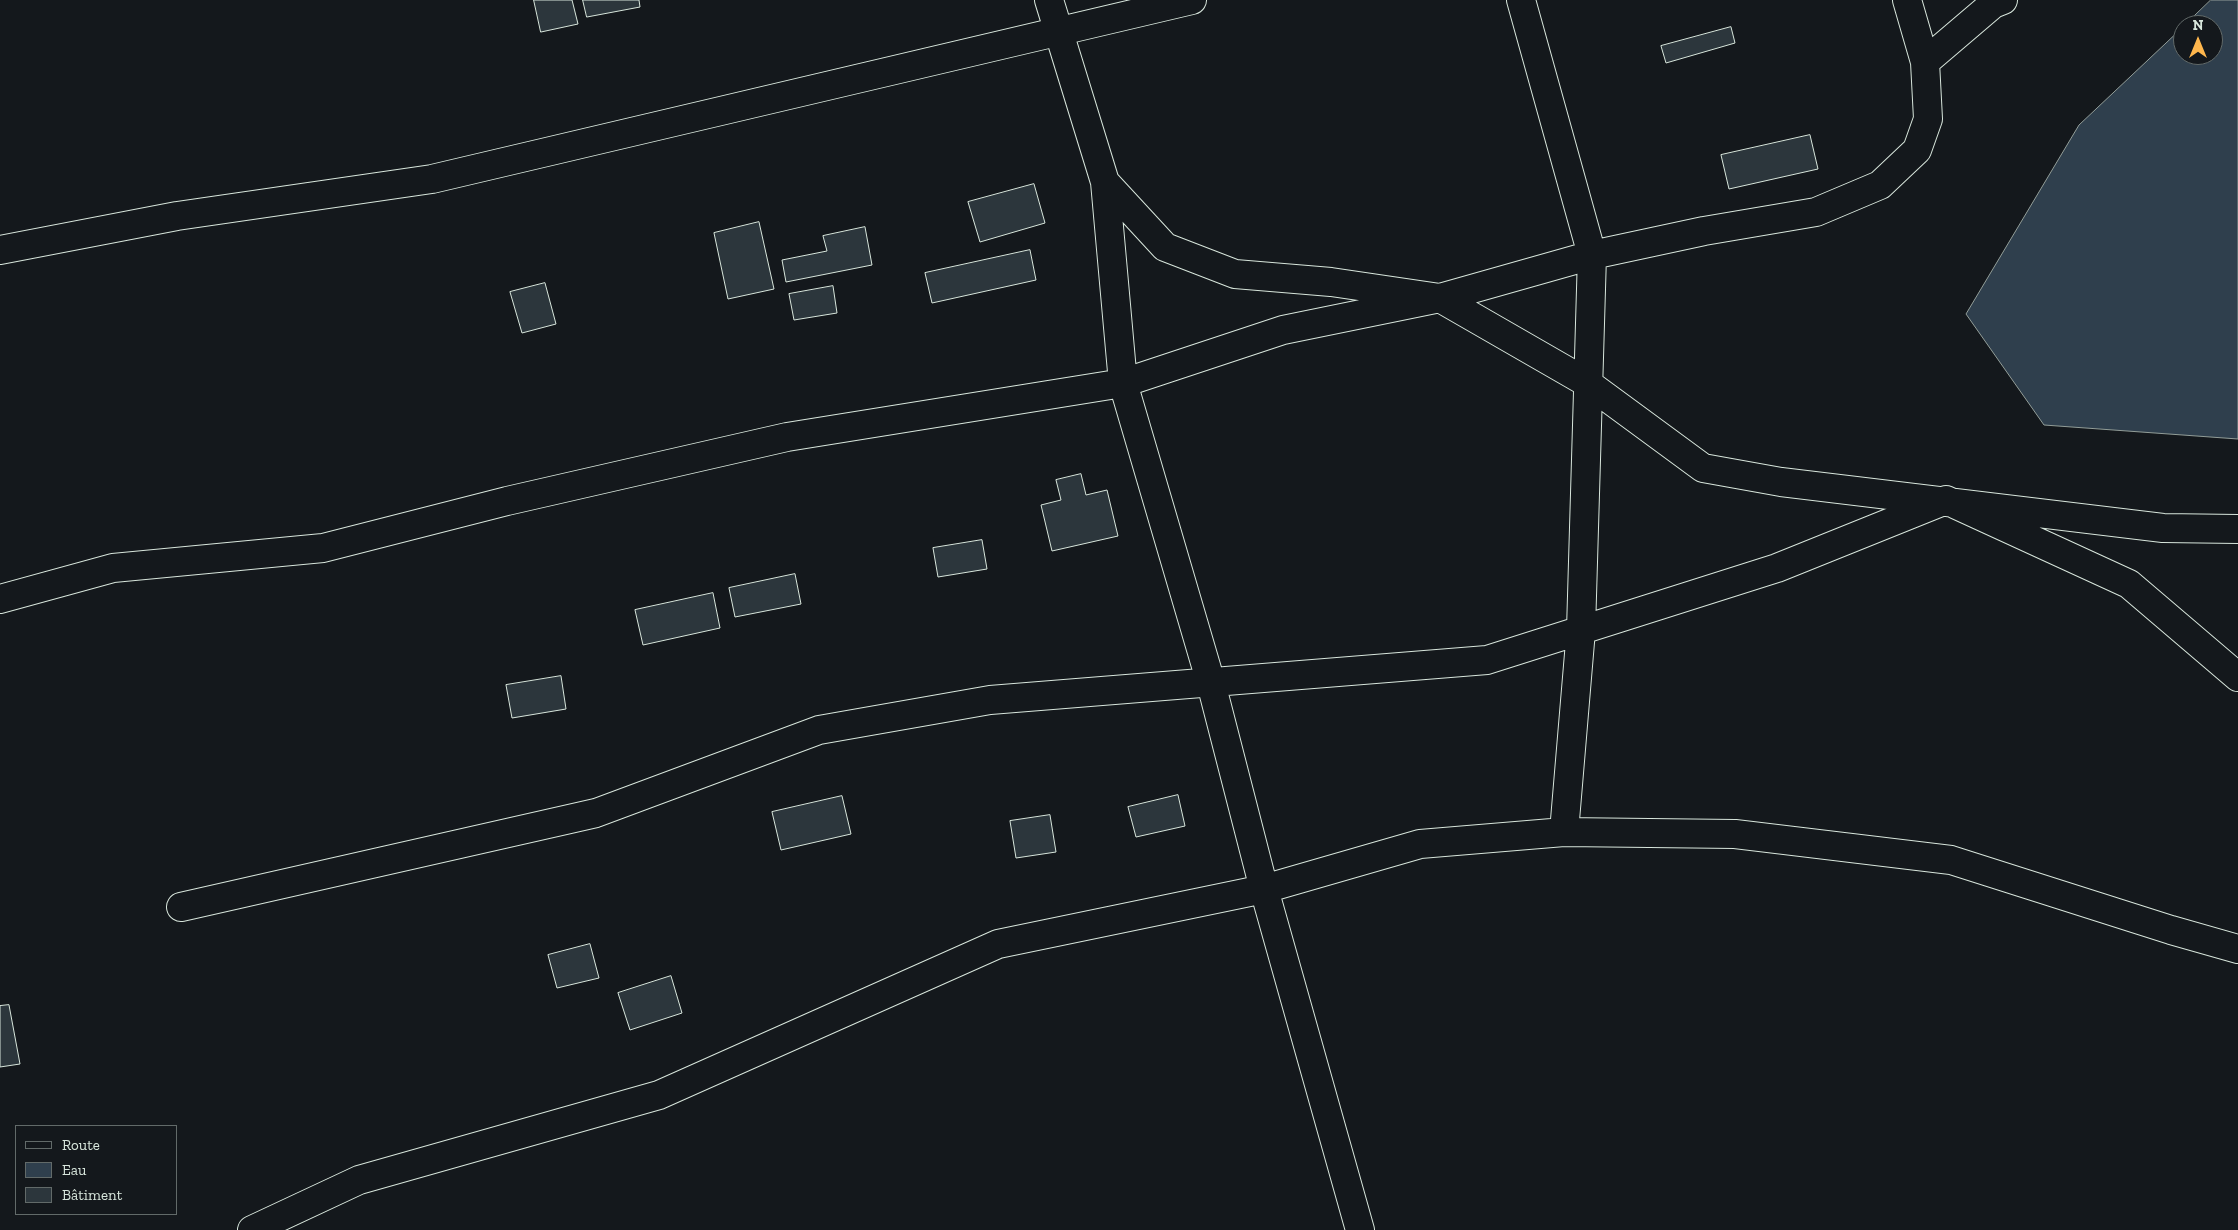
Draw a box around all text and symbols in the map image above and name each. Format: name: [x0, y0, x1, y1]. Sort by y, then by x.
north arrow: [2173, 15, 2223, 65]
text: N: [2193, 17, 2203, 34]
legend: [15, 1125, 178, 1215]
text: Route: [62, 1136, 100, 1154]
text: Eau: [62, 1161, 86, 1179]
text: Bâtiment: [62, 1186, 122, 1204]

